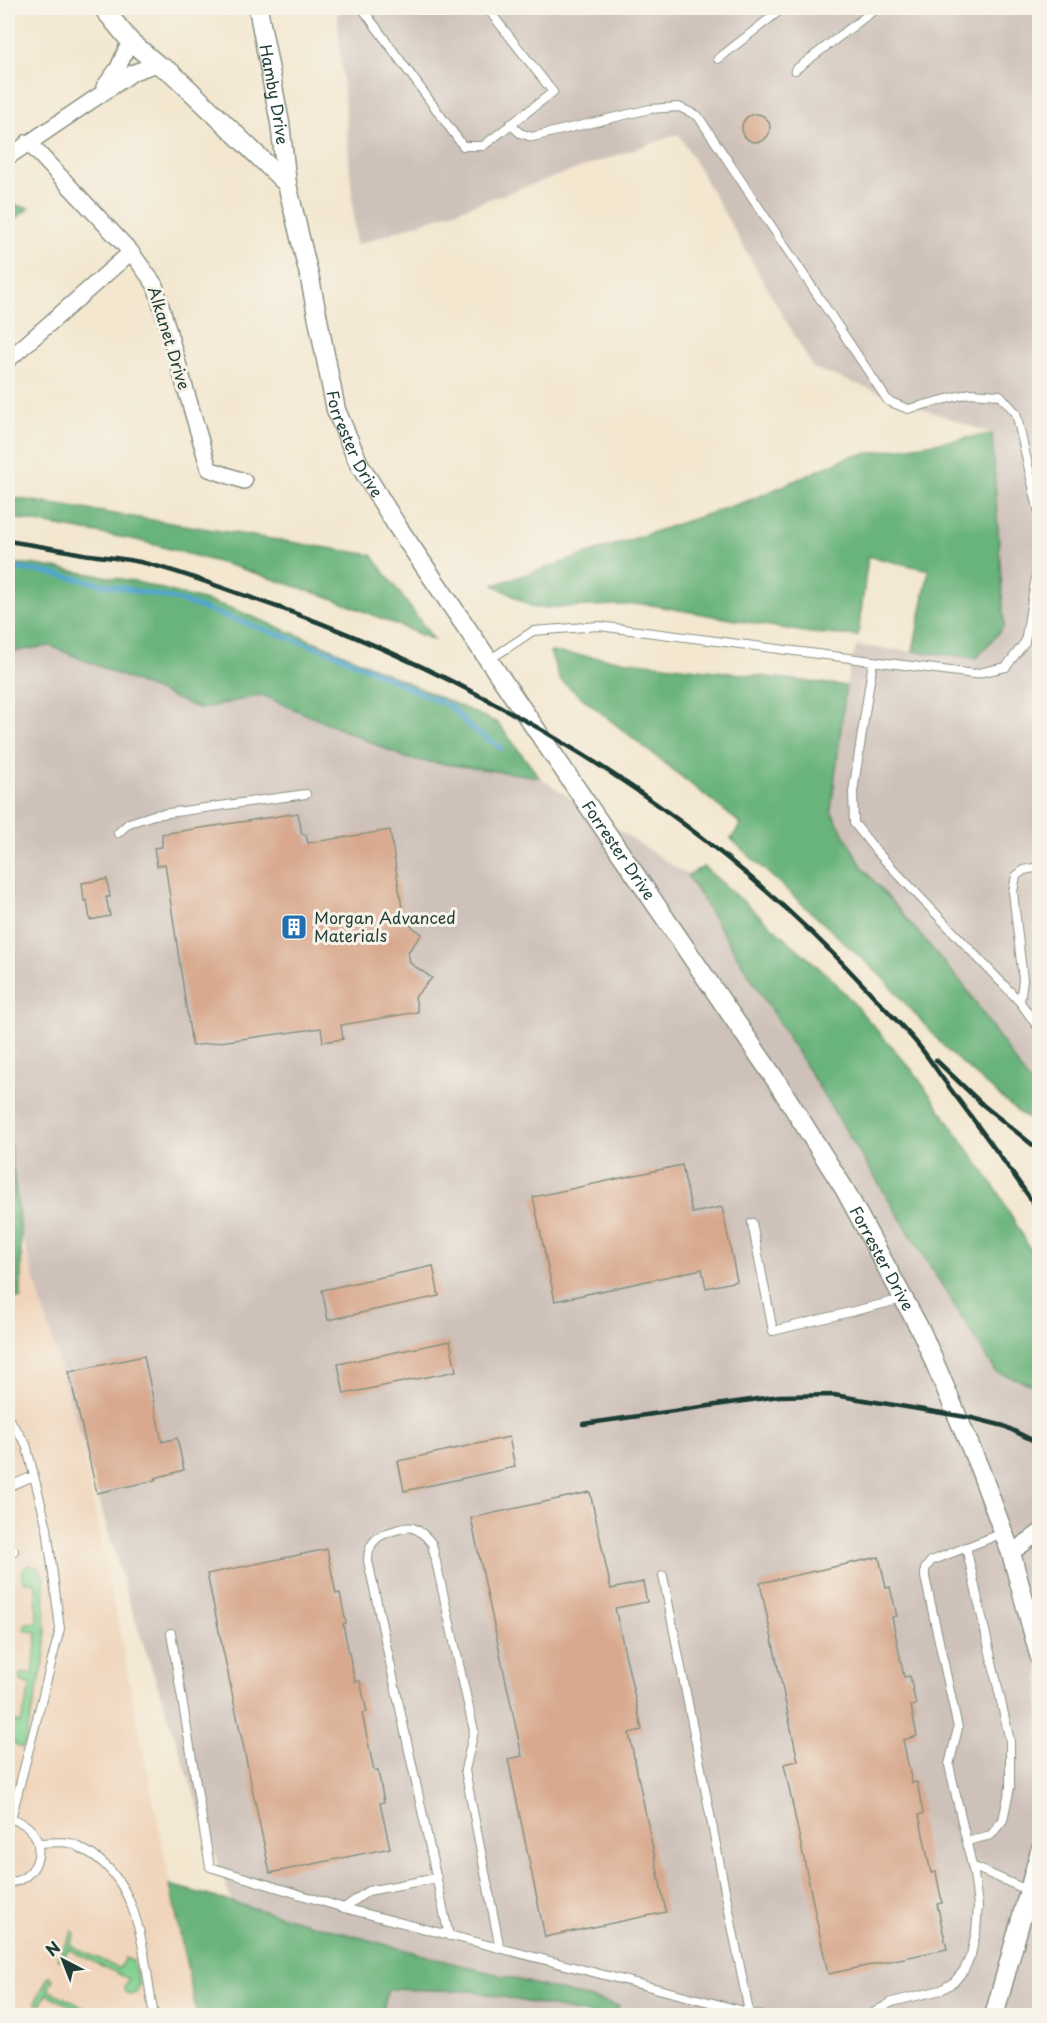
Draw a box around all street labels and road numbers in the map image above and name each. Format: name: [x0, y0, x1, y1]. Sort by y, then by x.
street label: Hamby Drive: [254, 42, 295, 146]
street label: Alkanet Drive: [143, 283, 197, 392]
street label: Forrester Drive: [321, 388, 390, 502]
street label: Forrester Drive: [577, 795, 662, 904]
street label: Forrester Drive: [845, 1201, 921, 1315]

